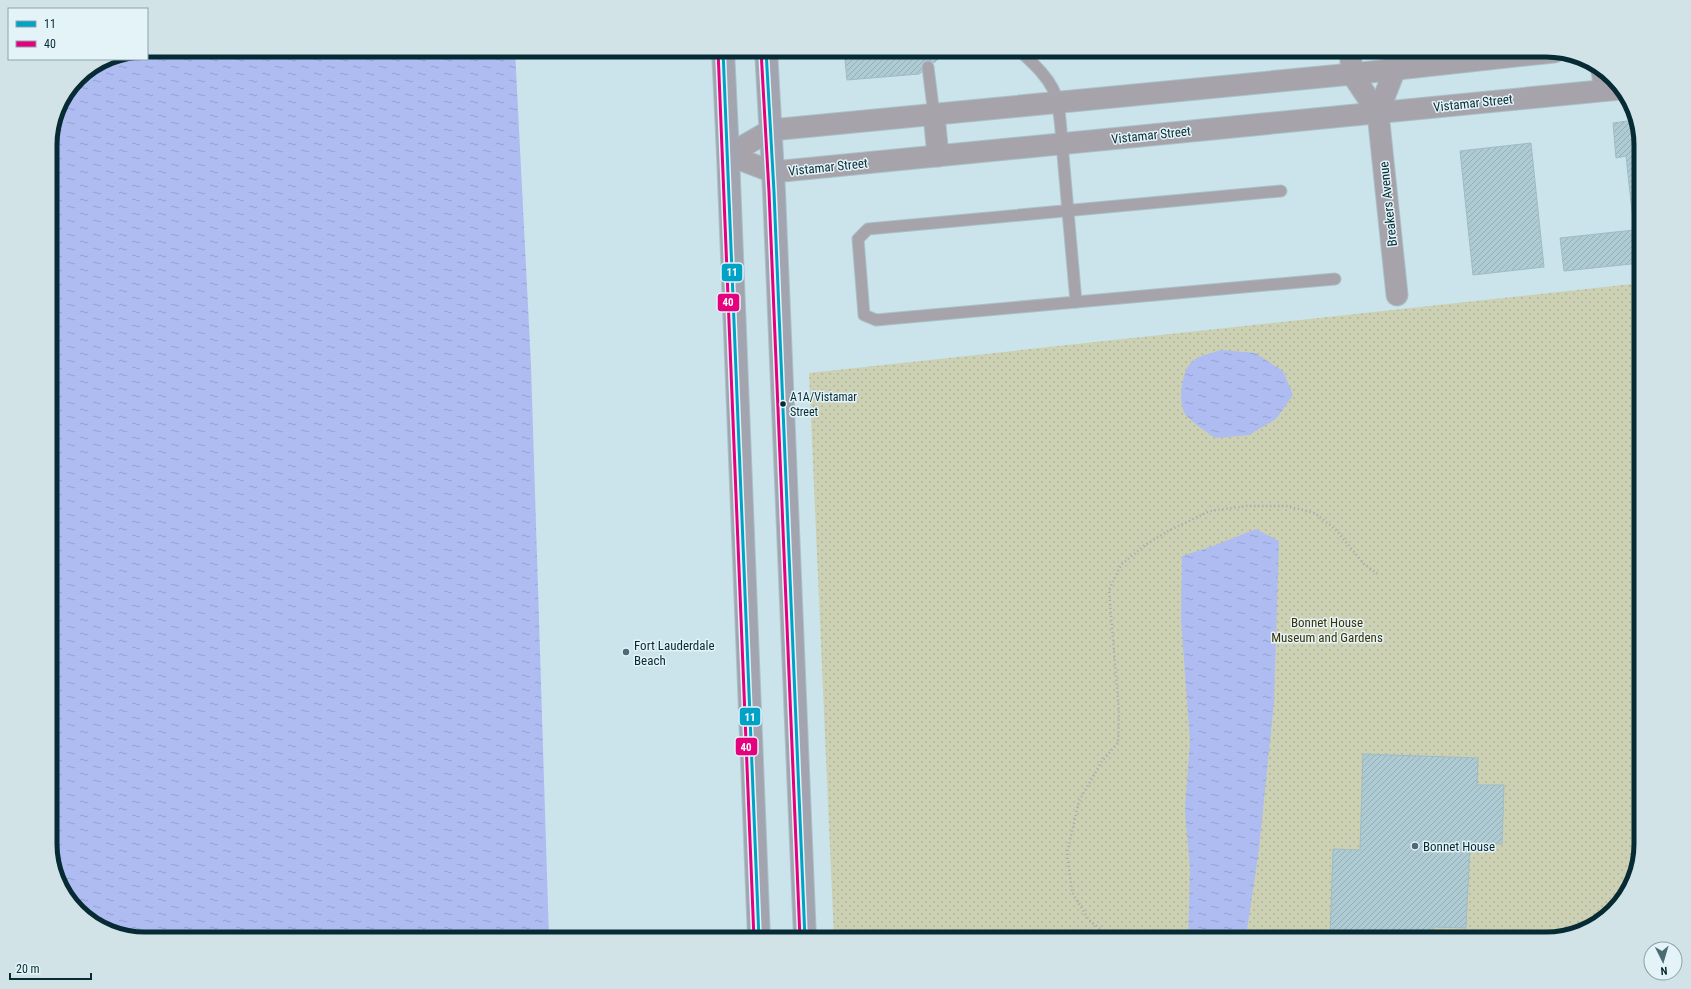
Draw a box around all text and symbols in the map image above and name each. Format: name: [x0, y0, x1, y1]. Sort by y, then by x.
legend: [8, 8, 148, 60]
text: 11: [44, 17, 56, 31]
text: 40: [44, 37, 56, 51]
street label: Vistamar Street: [1433, 91, 1514, 115]
street label: Vistamar Street: [1111, 123, 1192, 147]
street label: Vistamar Street: [788, 155, 869, 179]
street label: Breakers Avenue: [1376, 161, 1400, 247]
line badge: 11: [721, 263, 743, 282]
text: 11: [726, 266, 738, 279]
line badge: 40: [717, 293, 740, 312]
text: 40: [722, 296, 734, 309]
place label: A1A/Vistamar Street: [790, 390, 857, 419]
marker: A1A/Vistamar Street: [778, 399, 788, 409]
park label: Bonnet House Museum and Gardens: [1271, 615, 1383, 645]
place label: Fort Lauderdale Beach: [634, 638, 715, 668]
marker: Fort Lauderdale Beach: [621, 647, 631, 657]
line badge: 11: [739, 707, 761, 726]
text: 11: [744, 711, 756, 724]
line badge: 40: [735, 737, 758, 756]
text: 40: [740, 741, 752, 754]
place label: Bonnet House: [1423, 839, 1495, 854]
marker: Bonnet House: [1410, 841, 1420, 851]
north arrow: [1643, 941, 1683, 981]
scale bar: [10, 955, 91, 981]
text: 20 m: [16, 962, 40, 976]
text: N: [1660, 964, 1668, 977]

